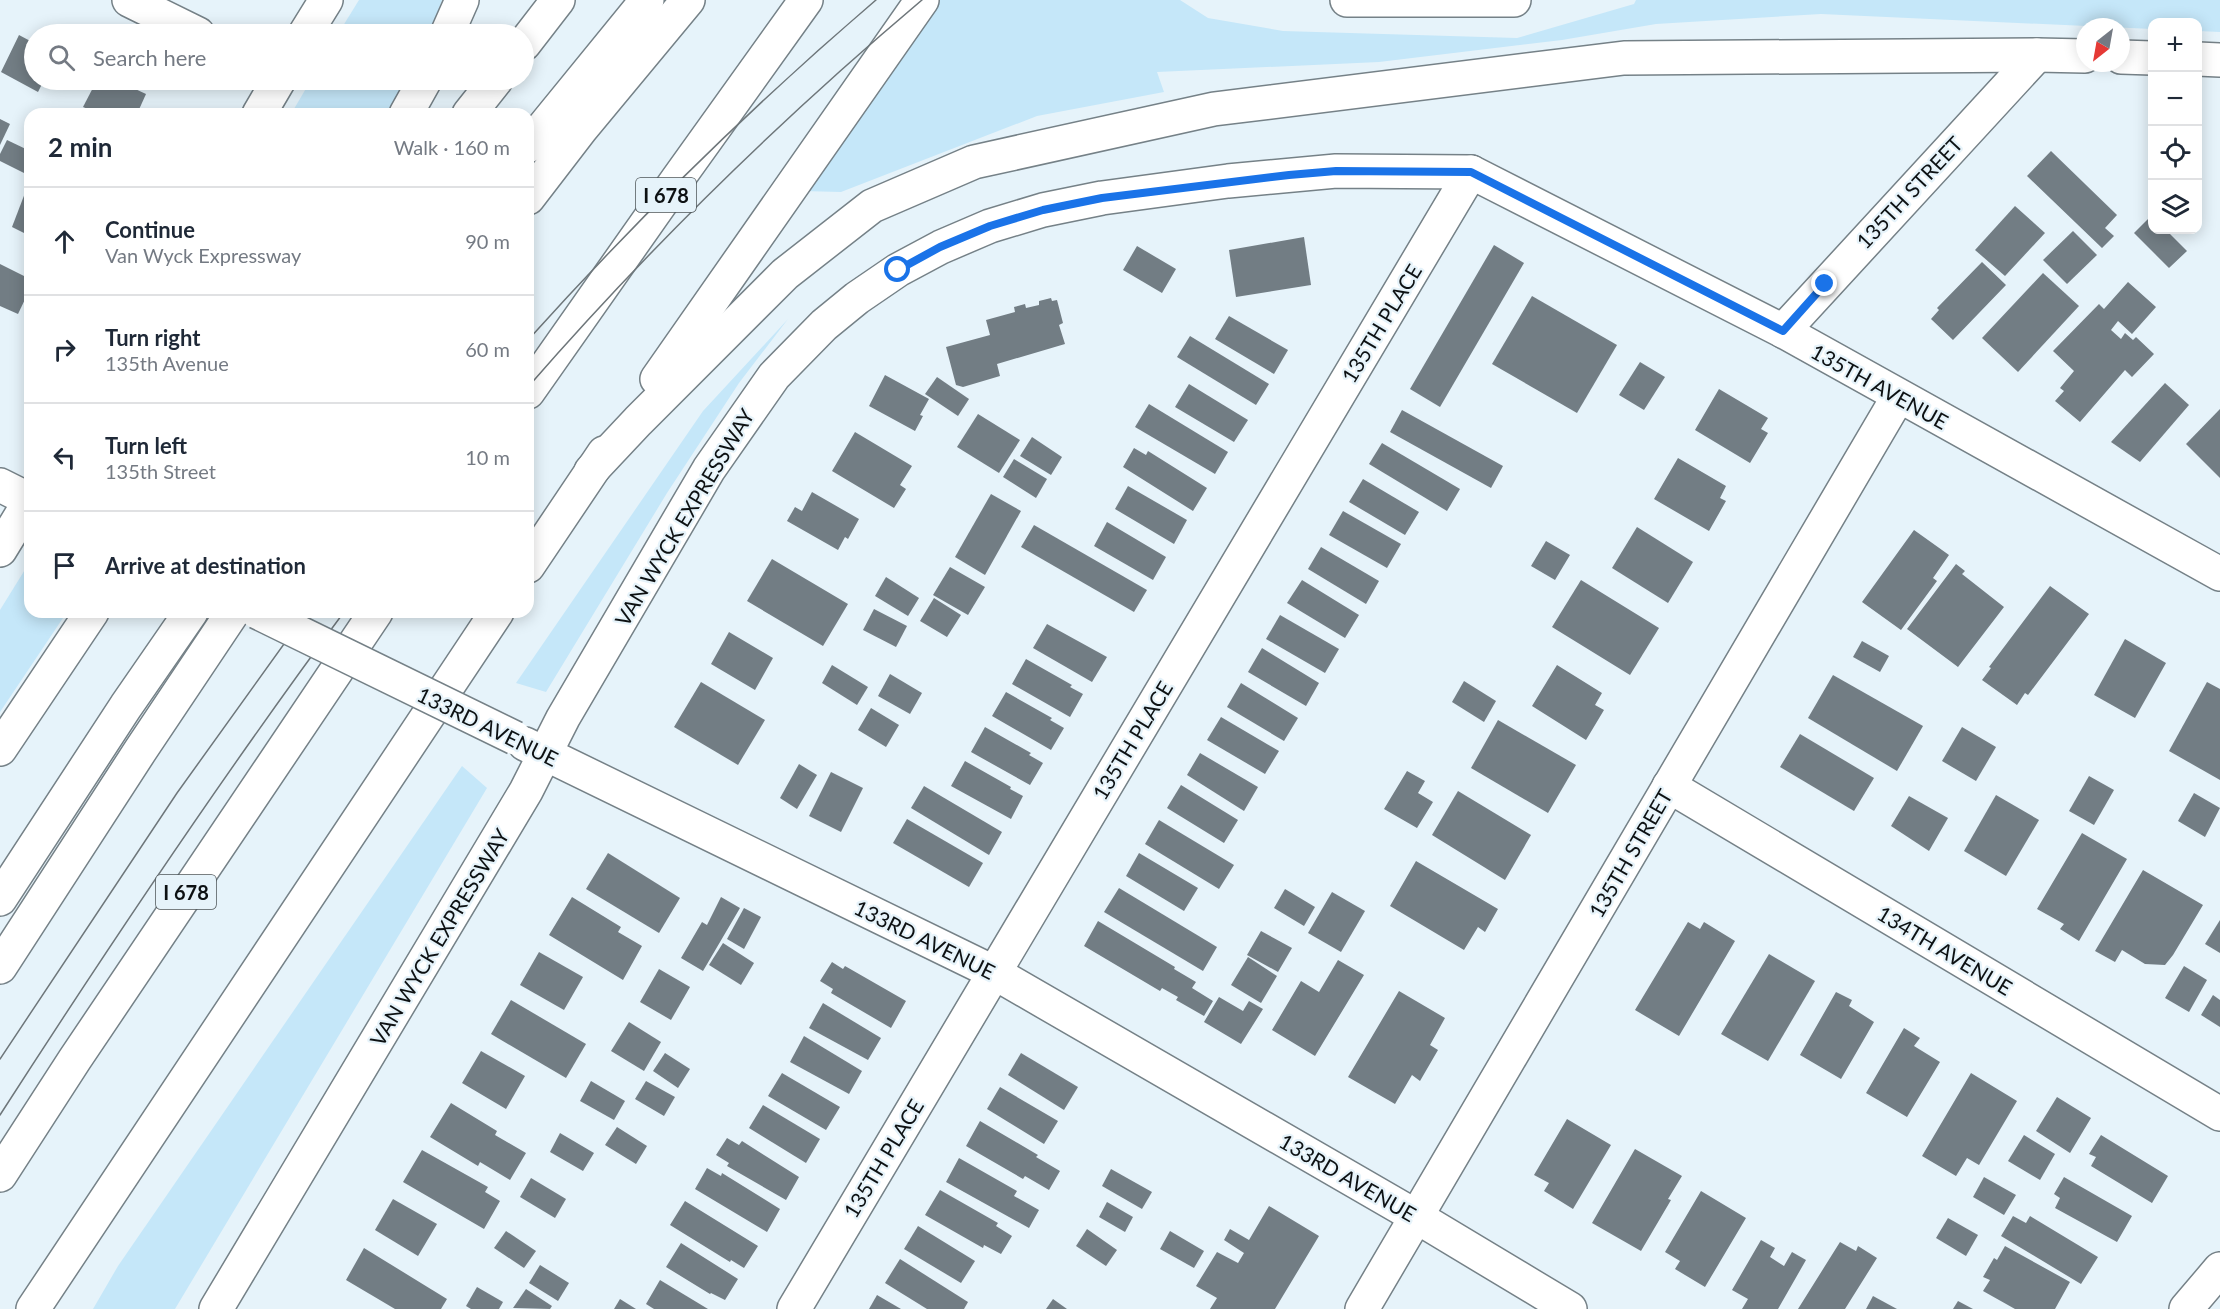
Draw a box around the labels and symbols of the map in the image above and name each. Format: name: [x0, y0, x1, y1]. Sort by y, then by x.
north arrow: [2076, 18, 2130, 72]
street label: 135TH STREET: [1851, 130, 1968, 253]
road number: I 678: [636, 178, 696, 212]
route start: [884, 256, 910, 282]
street label: 135TH PLACE: [1336, 259, 1426, 387]
route end: [1811, 270, 1837, 296]
street label: 135TH AVENUE: [1807, 338, 1953, 434]
street label: VAN WYCK EXPRESSWAY: [609, 403, 759, 630]
street label: 135TH PLACE: [1087, 676, 1177, 804]
street label: 133RD AVENUE: [414, 681, 562, 771]
street label: 135TH STREET: [1583, 784, 1677, 922]
street label: VAN WYCK EXPRESSWAY: [364, 823, 514, 1050]
road number: I 678: [156, 875, 216, 909]
street label: 133RD AVENUE: [851, 894, 999, 984]
street label: 134TH AVENUE: [1873, 900, 2017, 1000]
street label: 135TH PLACE: [838, 1094, 928, 1222]
street label: 133RD AVENUE: [1275, 1128, 1421, 1226]

